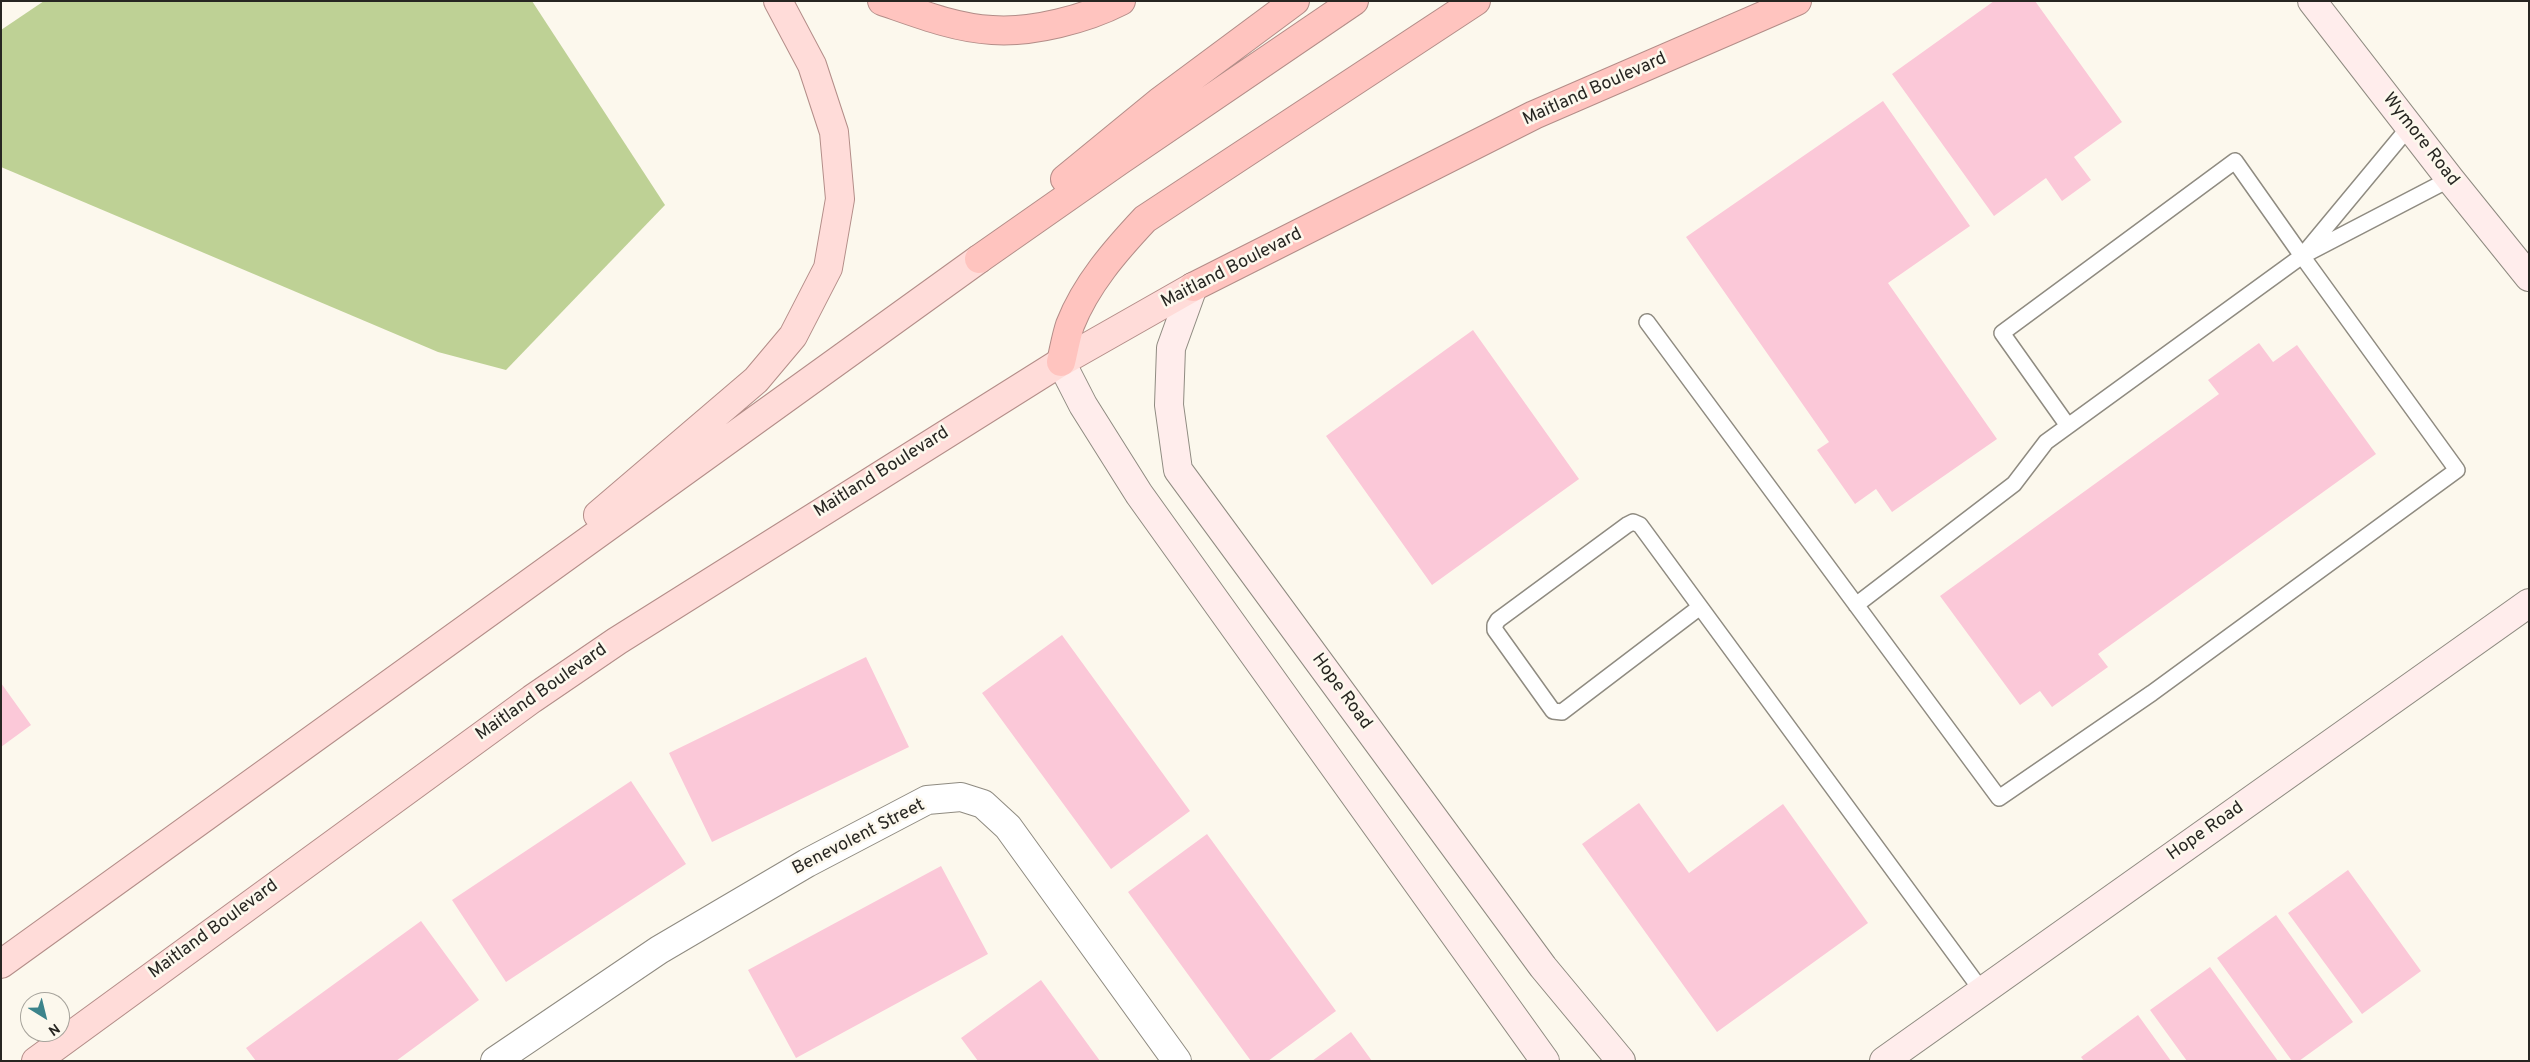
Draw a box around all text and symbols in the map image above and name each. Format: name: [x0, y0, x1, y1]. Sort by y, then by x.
street label: Maitland Boulevard: [1520, 49, 1670, 131]
street label: Wymore Road: [2377, 89, 2463, 191]
street label: Maitland Boulevard: [1158, 224, 1306, 314]
street label: Maitland Boulevard: [811, 423, 953, 523]
street label: Maitland Boulevard: [472, 640, 612, 746]
street label: Hope Road: [1306, 650, 1376, 734]
street label: Benevolent Street: [789, 795, 929, 881]
street label: Hope Road: [2164, 798, 2248, 866]
street label: Maitland Boulevard: [145, 876, 283, 984]
north arrow: [20, 992, 70, 1042]
text: N: [44, 1019, 63, 1039]

